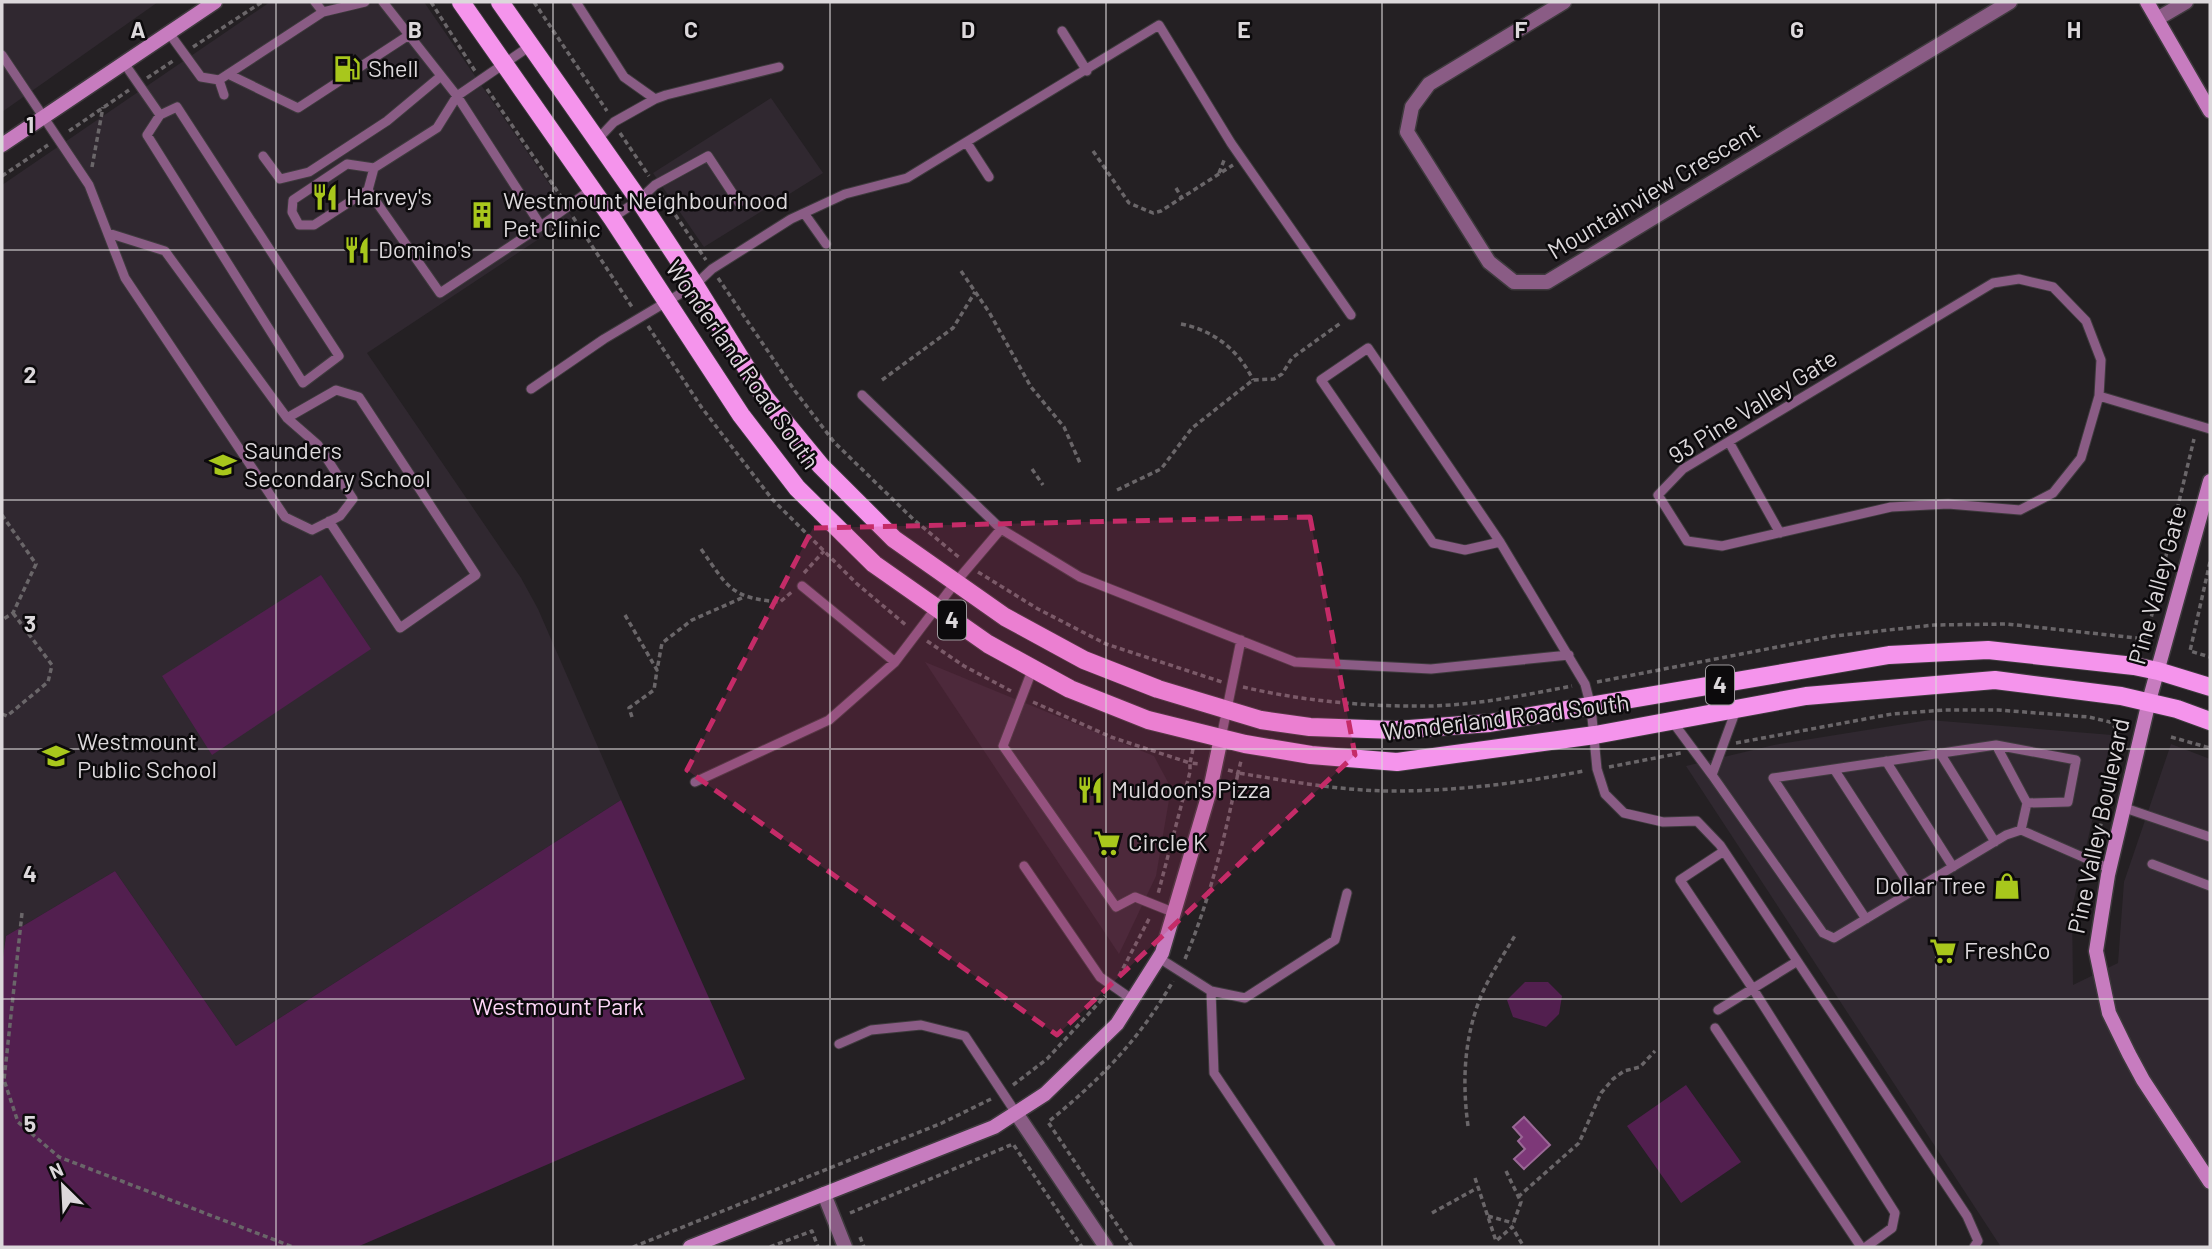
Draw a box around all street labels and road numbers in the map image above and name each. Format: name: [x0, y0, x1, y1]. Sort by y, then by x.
street label: Mountainview Crescent: [1542, 115, 1764, 265]
street label: Wonderland Road South: [660, 254, 826, 474]
street label: 93 Pine Valley Gate: [1663, 342, 1842, 469]
street label: Pine Valley Gate: [2121, 502, 2192, 667]
road number: 4: [938, 600, 966, 640]
road number: 4: [1706, 666, 1734, 705]
street label: Wonderland Road South: [1381, 687, 1631, 746]
street label: Pine Valley Boulevard: [2061, 715, 2135, 936]

